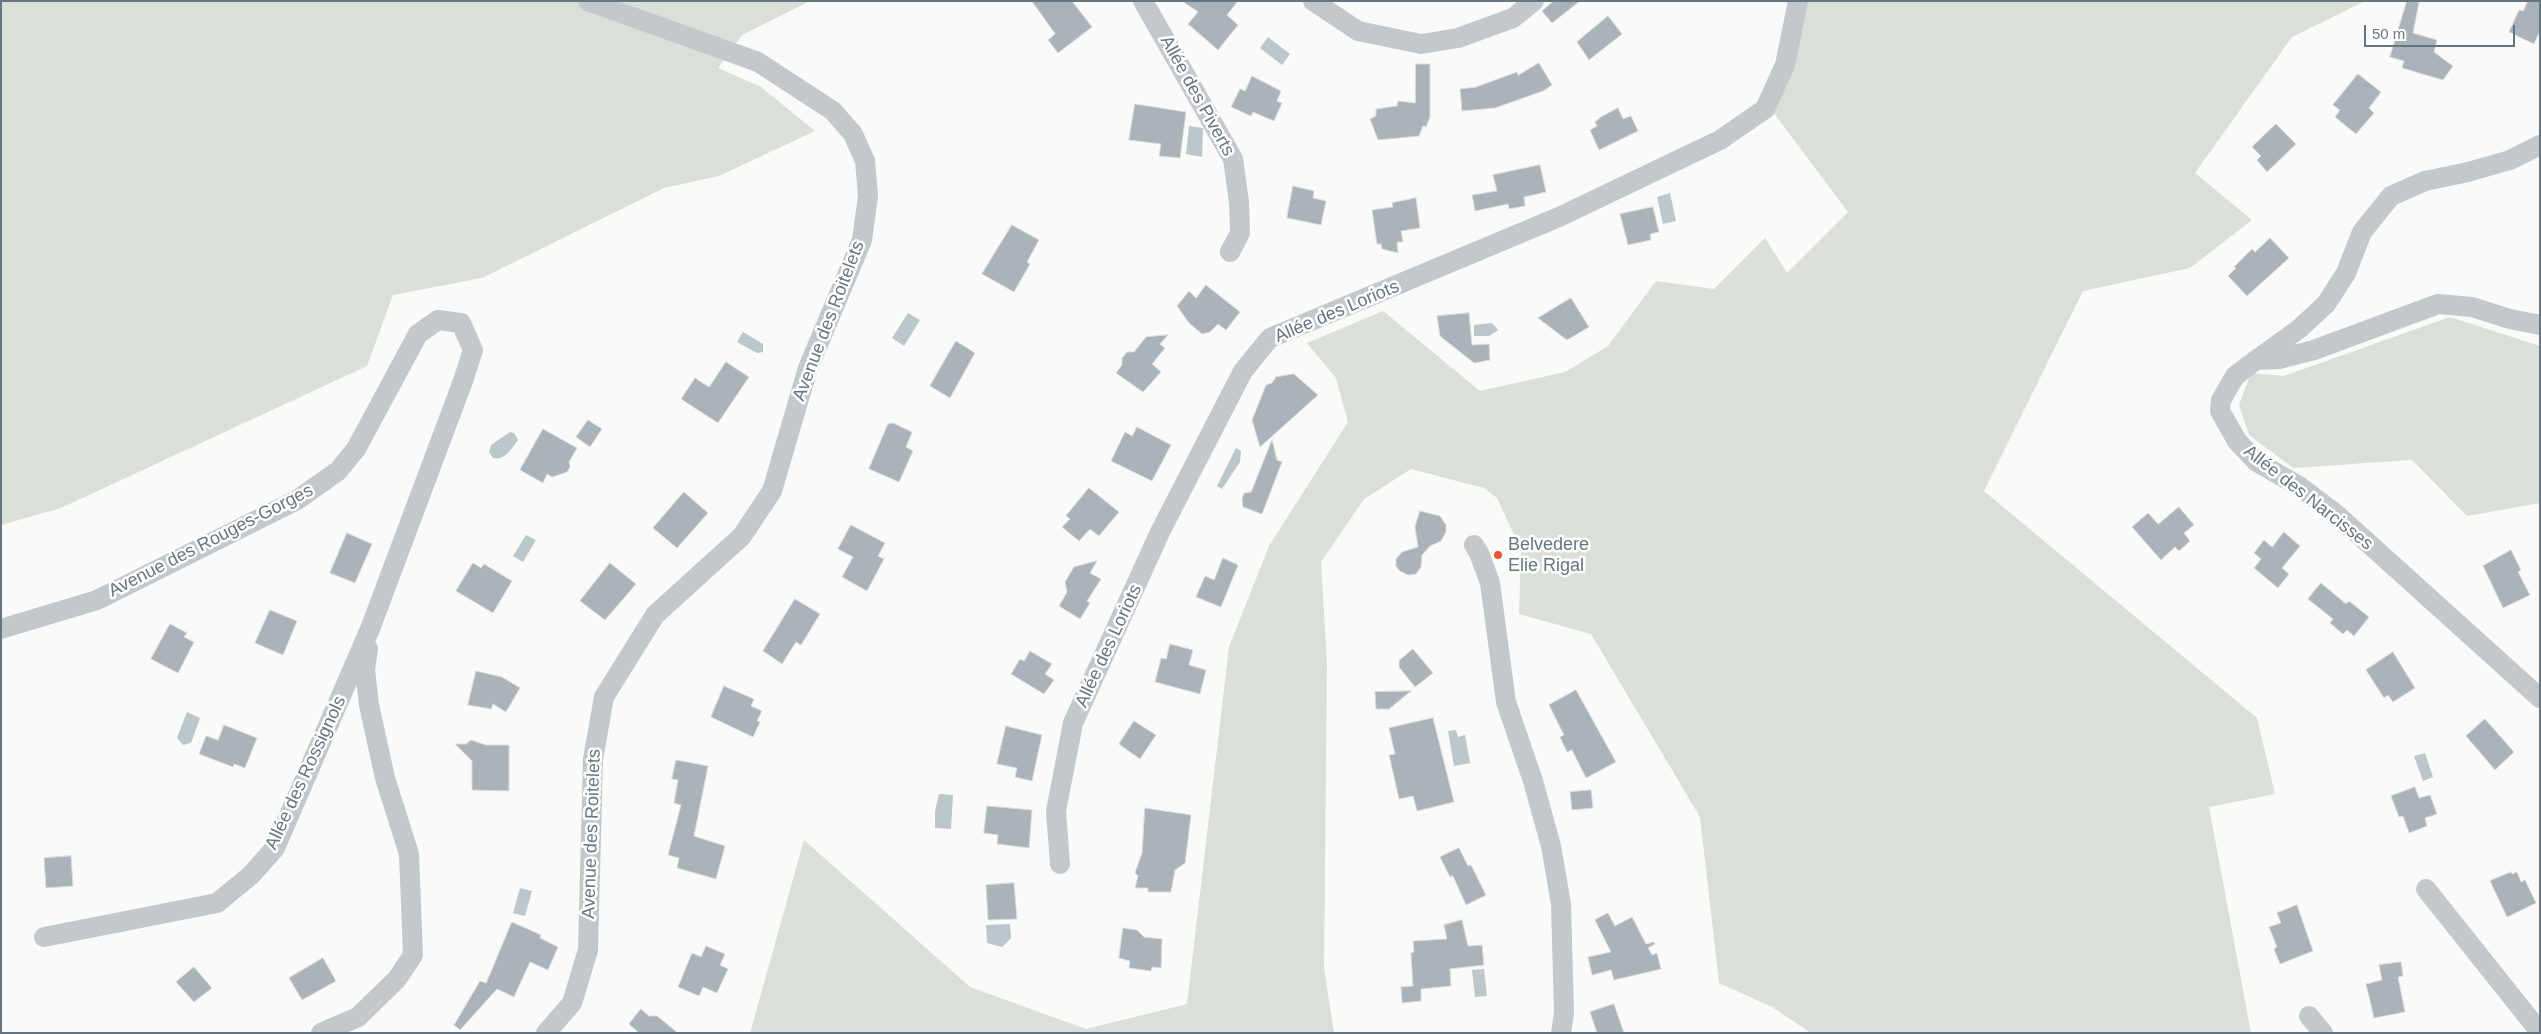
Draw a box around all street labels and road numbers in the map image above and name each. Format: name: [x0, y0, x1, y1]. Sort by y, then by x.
street label: Allée des Piverts: [1155, 32, 1239, 160]
street label: Avenue des Roitelets: [788, 238, 870, 404]
street label: Allée des Loriots: [1272, 276, 1402, 348]
street label: Allée des Narcisses: [2239, 441, 2377, 555]
street label: Avenue des Rouges-Gorges: [105, 480, 317, 602]
street label: Allée des Loriots: [1071, 581, 1147, 711]
street label: Allée des Rossignols: [261, 693, 351, 853]
street label: Avenue des Roitelets: [578, 749, 606, 919]

